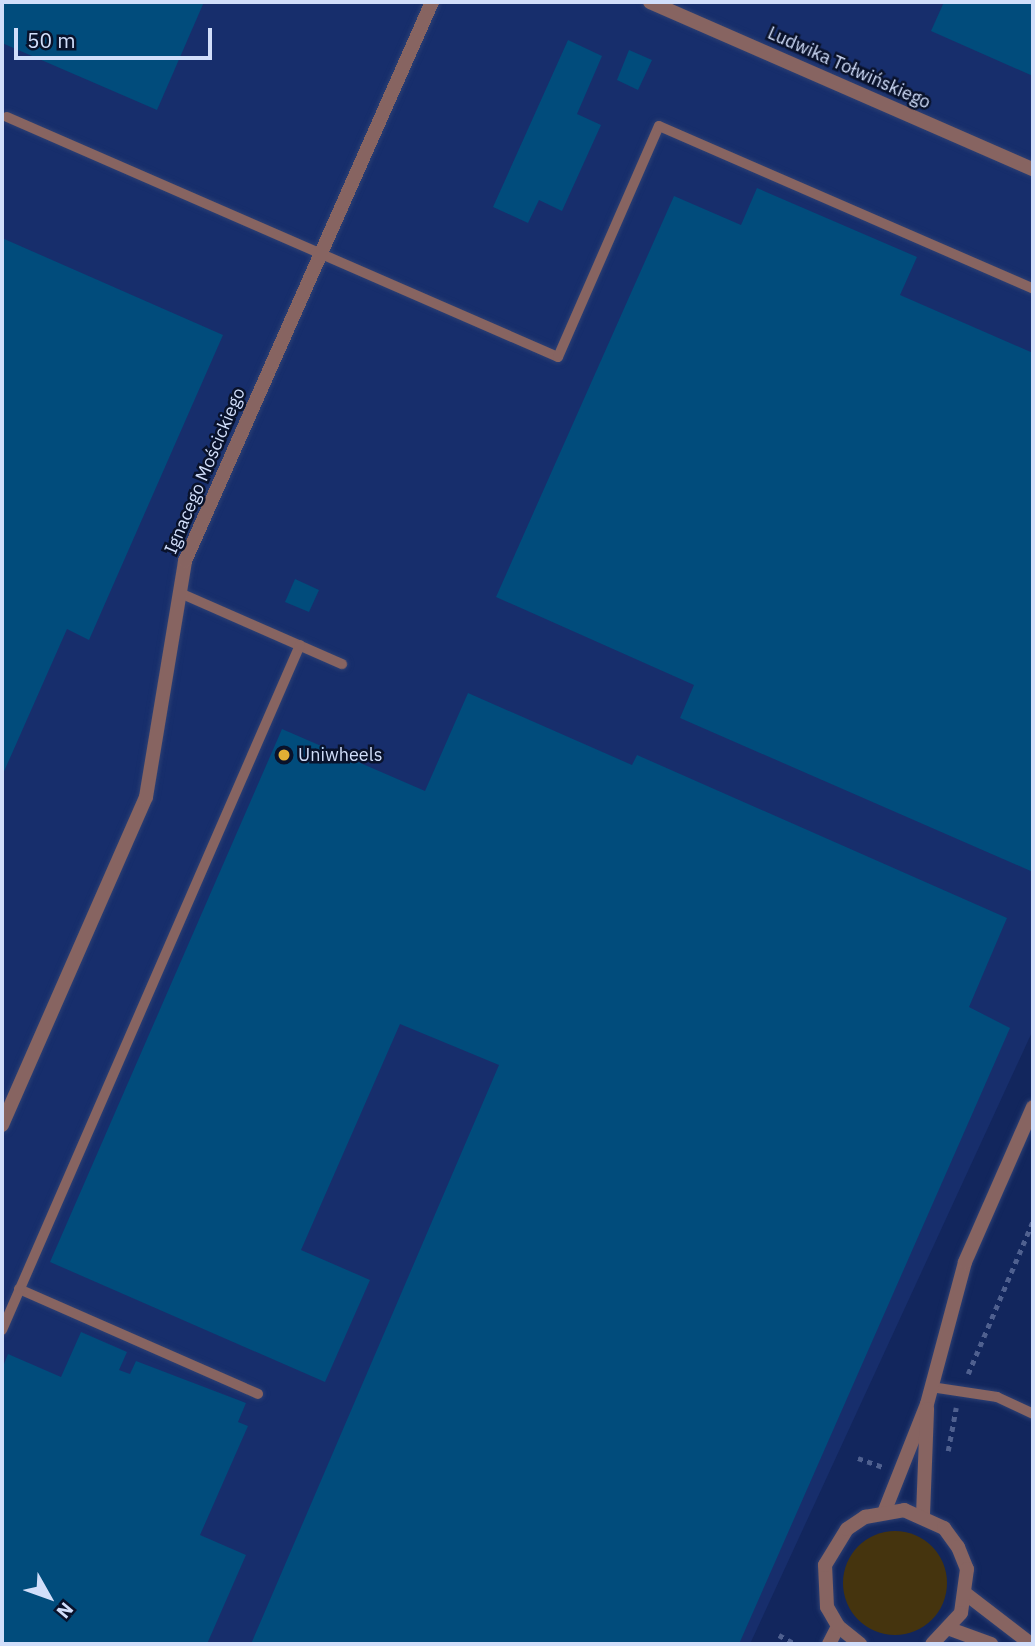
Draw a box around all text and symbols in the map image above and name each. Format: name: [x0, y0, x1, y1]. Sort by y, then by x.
scale bar: [18, 14, 215, 58]
street label: Ludwika Tołwińskiego: [764, 22, 934, 114]
text: 50 m: [27, 26, 76, 54]
street label: Ignacego Mościckiego: [160, 385, 250, 557]
place label: Uniwheels: [298, 744, 382, 766]
marker: Uniwheels: [276, 747, 292, 763]
north arrow: [14, 1562, 84, 1632]
text: N: [51, 1598, 79, 1623]

